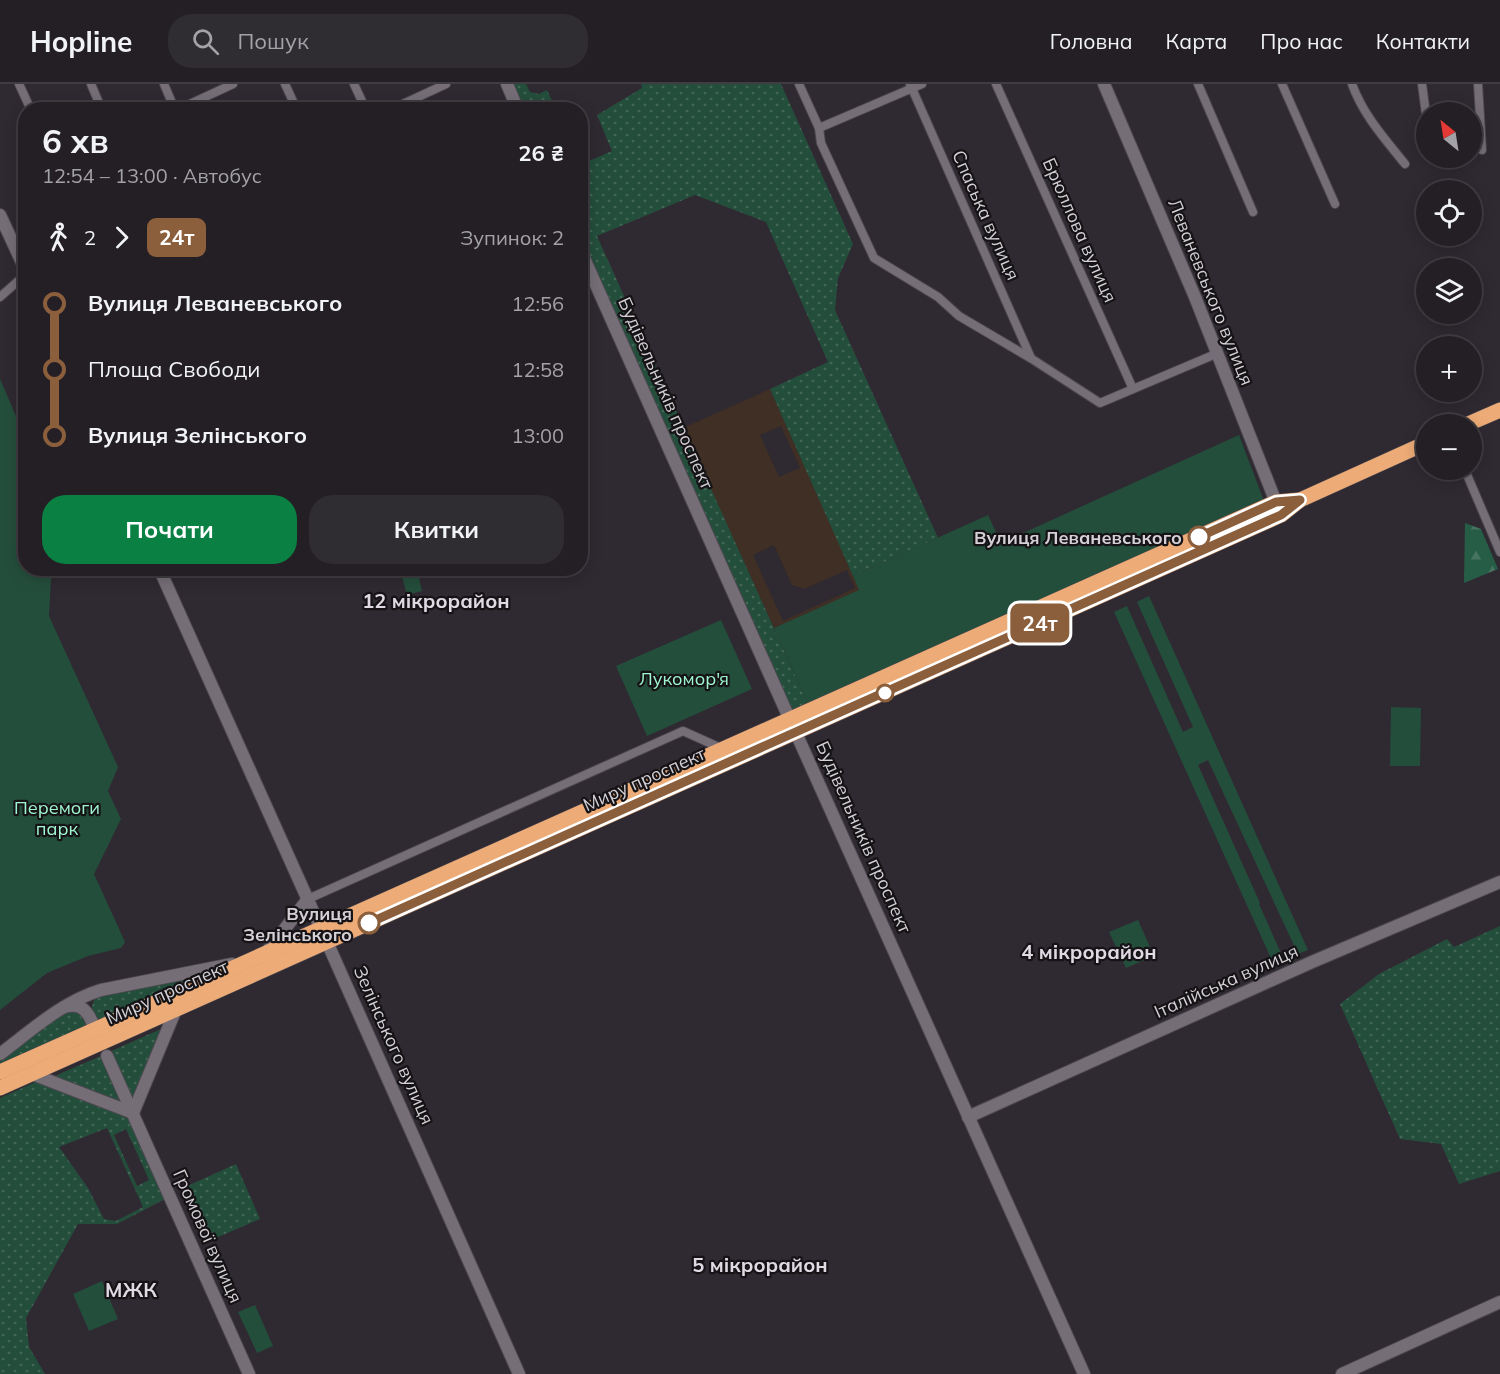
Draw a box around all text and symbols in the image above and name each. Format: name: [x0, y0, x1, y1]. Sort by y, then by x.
search box: [168, 14, 588, 68]
text: Hopline: [30, 24, 132, 59]
icon: search: [189, 25, 222, 58]
text: Пошук: [237, 27, 309, 55]
text: Головна: [1050, 28, 1133, 54]
text: Карта: [1166, 28, 1227, 54]
text: Про нас: [1260, 28, 1343, 54]
text: Контакти: [1376, 28, 1470, 54]
north arrow: [1416, 102, 1482, 168]
map controls: [1416, 102, 1482, 480]
text: 6 хв: [42, 120, 109, 161]
text: 26 ₴: [518, 139, 564, 167]
street label: Спаська вулиця: [947, 146, 1025, 284]
street label: Брюллова вулиця: [1038, 154, 1122, 306]
text: 12:54 – 13:00 · Автобус: [42, 163, 262, 188]
button: locate: [1416, 180, 1482, 246]
street label: Леваневського вулиця: [1163, 195, 1259, 389]
icon: walk: [42, 221, 75, 254]
icon: forward: [105, 221, 138, 254]
text: 24т: [159, 224, 194, 250]
text: 2: [84, 225, 96, 250]
text: Зупинок: 2: [460, 225, 564, 250]
button: layers: [1416, 258, 1482, 324]
text: Вулиця Леваневського: [88, 289, 342, 317]
text: 12:56: [511, 291, 564, 316]
street label: Будівельників проспект: [613, 293, 719, 493]
button: +: [1416, 336, 1482, 402]
text: Площа Свободи: [88, 355, 260, 383]
text: 12:58: [511, 357, 564, 382]
button: −: [1416, 414, 1482, 480]
text: Вулиця Зелінського: [88, 421, 307, 449]
text: 13:00: [511, 423, 564, 448]
button: Почати: [42, 495, 297, 564]
button: Квитки: [309, 495, 564, 564]
place label: Вулиця Леваневського: [974, 526, 1182, 549]
marker: Вулиця Леваневського: [1188, 526, 1210, 548]
district label: 12 мікрорайон: [362, 588, 510, 613]
line badge: 24т: [1006, 604, 1074, 642]
text: 24т: [1022, 610, 1058, 636]
park label: Лукомор'я: [639, 667, 729, 690]
unlabelled marker: [876, 684, 894, 702]
street label: Будівельників проспект: [811, 737, 917, 937]
street label: Миру проспект: [579, 741, 709, 816]
park label: Перемоги парк: [14, 796, 100, 840]
place label: Вулиця Зелінського: [243, 902, 352, 946]
marker: Вулиця Зелінського: [358, 912, 380, 934]
district label: 4 мікрорайон: [1021, 939, 1157, 964]
street label: Італійська вулиця: [1150, 939, 1302, 1023]
street label: Миру проспект: [102, 954, 232, 1029]
street label: Зелінського вулиця: [349, 962, 439, 1128]
street label: Громової вулиця: [168, 1166, 248, 1306]
district label: 5 мікрорайон: [692, 1252, 828, 1277]
district label: МЖК: [105, 1277, 157, 1302]

